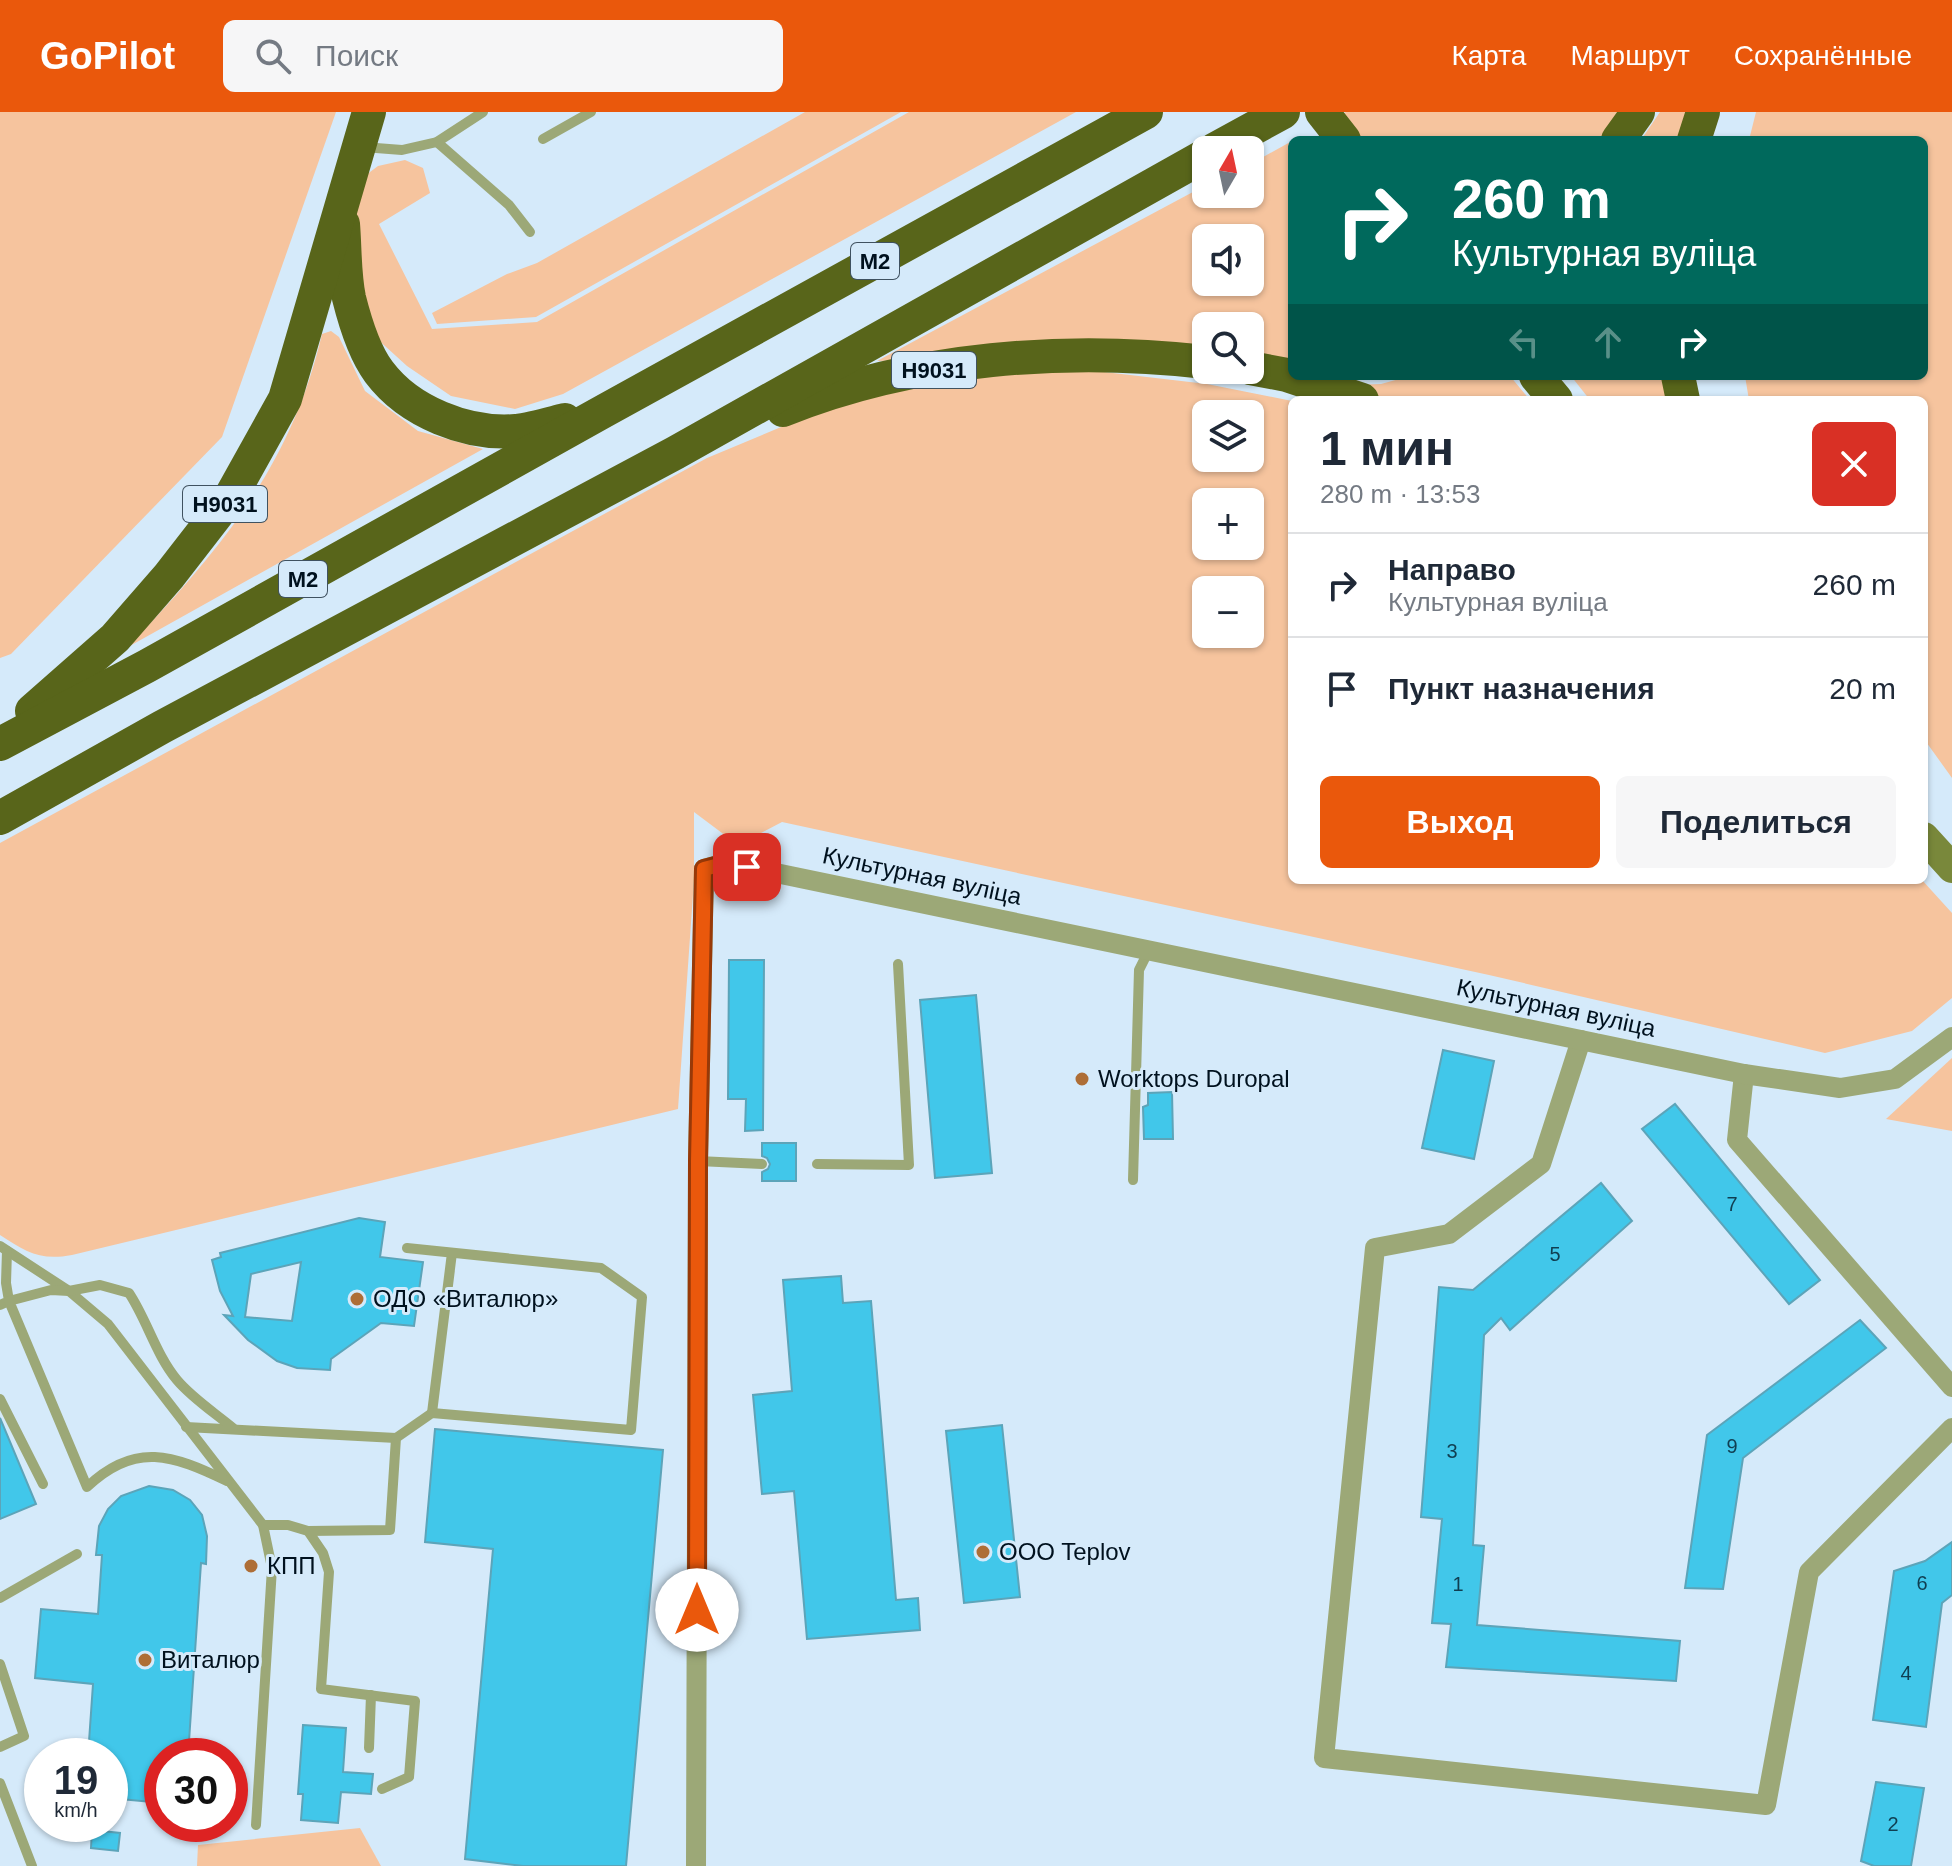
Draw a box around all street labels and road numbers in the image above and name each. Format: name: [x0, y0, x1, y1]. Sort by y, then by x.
road number: М2: [851, 243, 899, 279]
road number: Н9031: [892, 352, 976, 388]
road number: Н9031: [183, 486, 267, 522]
road number: М2: [279, 561, 327, 597]
street label: Культурная вуліца: [820, 841, 1025, 910]
street label: Культурная вуліца: [1454, 973, 1659, 1042]

